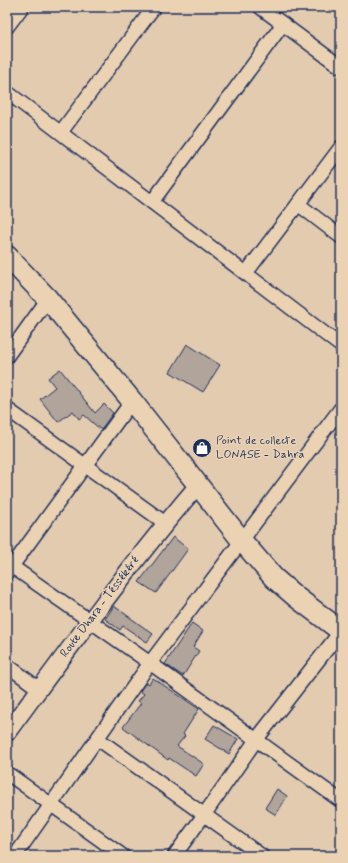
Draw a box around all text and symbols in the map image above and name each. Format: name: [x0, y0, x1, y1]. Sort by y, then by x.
place label: Point de collecte LONASE - Dahra: [216, 433, 304, 463]
shop icon: Point de collecte LONASE - Dahra: [191, 437, 213, 459]
street label: Route Dhara - Téssékéré: [57, 553, 144, 661]

